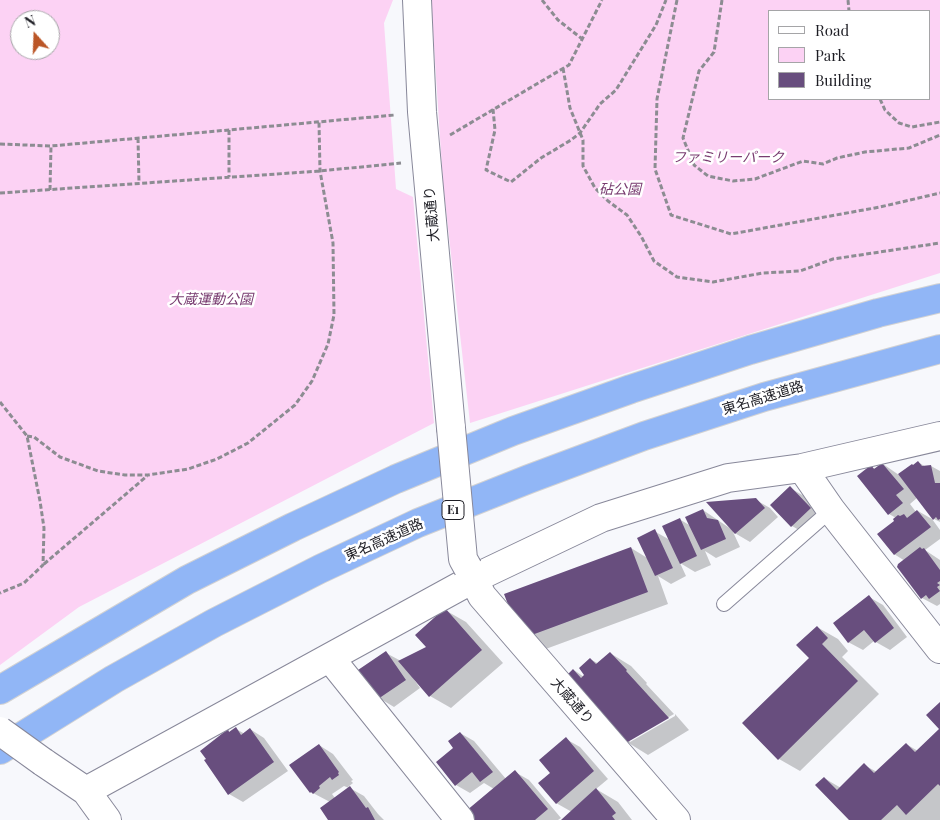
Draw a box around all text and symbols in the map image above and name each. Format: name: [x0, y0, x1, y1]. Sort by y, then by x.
north arrow: [10, 10, 60, 60]
legend: [768, 10, 930, 100]
text: N: [22, 11, 38, 32]
text: Road: [815, 20, 849, 40]
text: Park: [815, 45, 846, 65]
text: Building: [815, 70, 871, 90]
park label: ファミリーパーク: [672, 150, 784, 166]
park label: 砧公園: [599, 182, 641, 198]
street label: 大蔵通り: [421, 185, 443, 243]
park label: 大蔵運動公園: [169, 292, 253, 308]
street label: 東名高速道路: [720, 378, 806, 418]
road number: E1: [442, 500, 464, 520]
street label: 東名高速道路: [342, 515, 426, 565]
street label: 大蔵通り: [547, 674, 597, 728]

